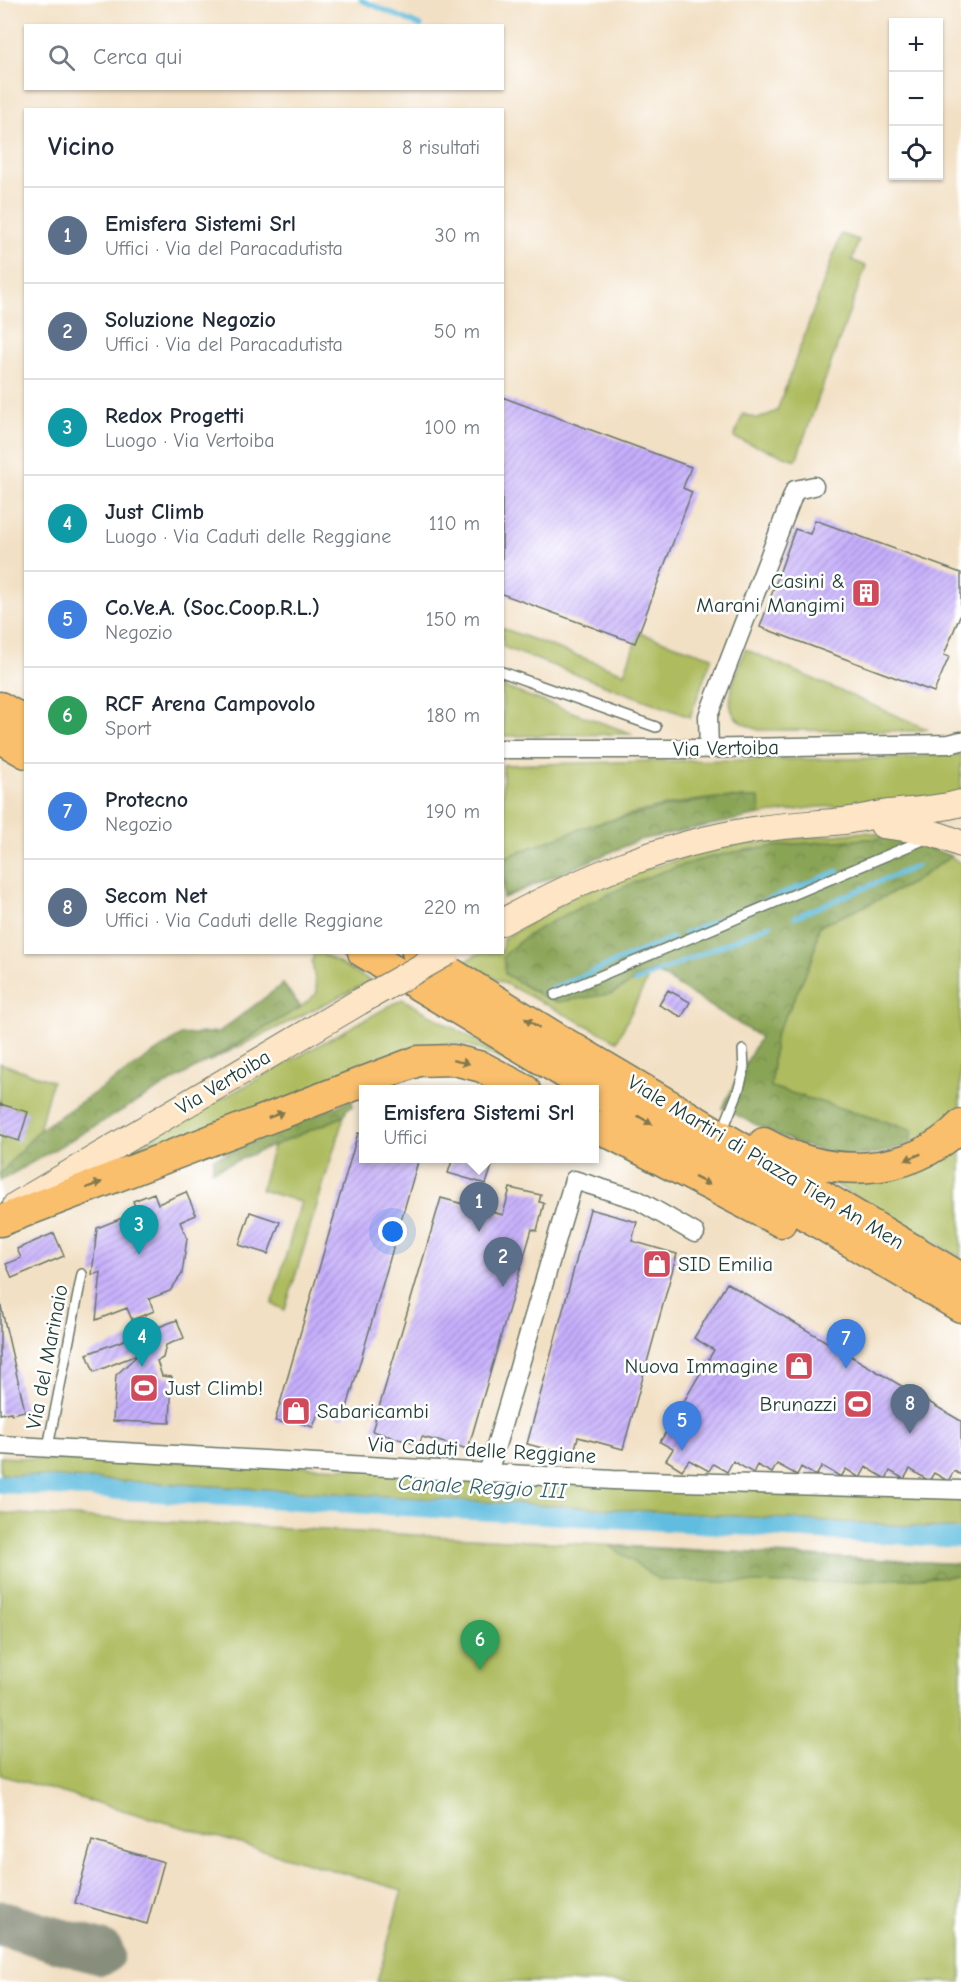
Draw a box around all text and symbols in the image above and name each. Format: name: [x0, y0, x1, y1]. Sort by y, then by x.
map controls: [889, 18, 943, 180]
button: +: [889, 18, 943, 72]
search box: [24, 24, 504, 90]
icon: search: [45, 41, 78, 74]
text: Cerca qui: [93, 44, 183, 70]
button: −: [889, 72, 943, 126]
button: locate: [889, 126, 943, 180]
text: Vicino: [48, 132, 114, 162]
text: 8 risultati: [402, 136, 480, 159]
text: Emisfera Sistemi Srl: [105, 211, 296, 237]
text: 1: [64, 224, 71, 247]
text: 30 m: [434, 224, 480, 247]
text: Uffici · Via del Paracadutista: [105, 237, 343, 260]
text: Soluzione Negozio: [105, 307, 276, 333]
text: 2: [63, 320, 72, 343]
text: 50 m: [434, 320, 480, 343]
text: Uffici · Via del Paracadutista: [105, 333, 343, 356]
text: Redox Progetti: [105, 403, 244, 429]
text: 3: [63, 416, 72, 439]
text: 100 m: [425, 416, 480, 439]
text: Luogo · Via Vertoiba: [105, 429, 275, 452]
text: Just Climb: [105, 499, 204, 525]
text: 4: [63, 512, 72, 535]
text: 110 m: [429, 512, 480, 535]
text: Luogo · Via Caduti delle Reggiane: [105, 525, 391, 548]
place label: Casini & Marani Mangimi: [696, 569, 845, 617]
building icon: Casini & Marani Mangimi: [850, 577, 882, 609]
text: Co.Ve.A. (Soc.Coop.R.L.): [105, 595, 320, 621]
text: 5: [62, 608, 73, 631]
text: 150 m: [426, 608, 480, 631]
text: Negozio: [105, 621, 173, 644]
text: RCF Arena Campovolo: [105, 691, 315, 717]
text: 6: [62, 704, 73, 727]
text: 180 m: [426, 704, 480, 727]
text: Sport: [105, 717, 151, 740]
street label: Via Vertoiba: [673, 735, 779, 761]
text: Protecno: [105, 787, 188, 813]
text: 7: [63, 800, 72, 823]
text: 190 m: [426, 800, 480, 823]
text: Negozio: [105, 813, 173, 836]
text: Secom Net: [105, 883, 207, 909]
text: 8: [62, 896, 73, 919]
text: 220 m: [424, 896, 480, 919]
text: Uffici · Via Caduti delle Reggiane: [105, 909, 383, 932]
one-way arrow: [524, 1018, 540, 1029]
street label: Via Vertoiba: [171, 1044, 275, 1120]
one-way arrow: [452, 1058, 471, 1067]
street label: Viale Martiri di Piazza Tien An Men: [624, 1070, 908, 1254]
popup: [359, 1085, 599, 1163]
text: Emisfera Sistemi Srl: [384, 1100, 574, 1126]
one-way arrow: [267, 1110, 285, 1119]
one-way arrow: [637, 1115, 654, 1125]
text: Uffici: [384, 1126, 427, 1149]
one-way arrow: [903, 1152, 921, 1162]
one-way arrow: [694, 1176, 711, 1186]
one-way arrow: [85, 1179, 103, 1189]
pin: 1: [460, 1182, 498, 1232]
pin: 3: [120, 1206, 158, 1255]
your location: [378, 1217, 407, 1246]
pin: 2: [484, 1238, 522, 1287]
shop icon: SID Emilia: [641, 1248, 673, 1280]
place label: SID Emilia: [678, 1252, 773, 1276]
street label: Via del Marinaio: [21, 1283, 73, 1431]
pin: 4: [122, 1318, 162, 1367]
pin: 7: [826, 1320, 866, 1369]
shop icon: Nuova Immagine: [783, 1350, 815, 1382]
place label: Nuova Immagine: [625, 1354, 778, 1378]
sports icon: Just Climb!: [128, 1372, 160, 1404]
place label: Just Climb!: [165, 1376, 263, 1400]
pin: 8: [890, 1384, 930, 1434]
sports icon: Brunazzi: [842, 1388, 874, 1420]
place label: Brunazzi: [759, 1392, 837, 1416]
shop icon: Sabaricambi: [280, 1395, 312, 1427]
place label: Sabaricambi: [317, 1399, 429, 1423]
pin: 5: [662, 1402, 702, 1451]
street label: Via Caduti delle Reggiane: [367, 1432, 597, 1468]
water label: Canale Reggio III: [397, 1470, 568, 1504]
pin: 6: [460, 1620, 500, 1670]

